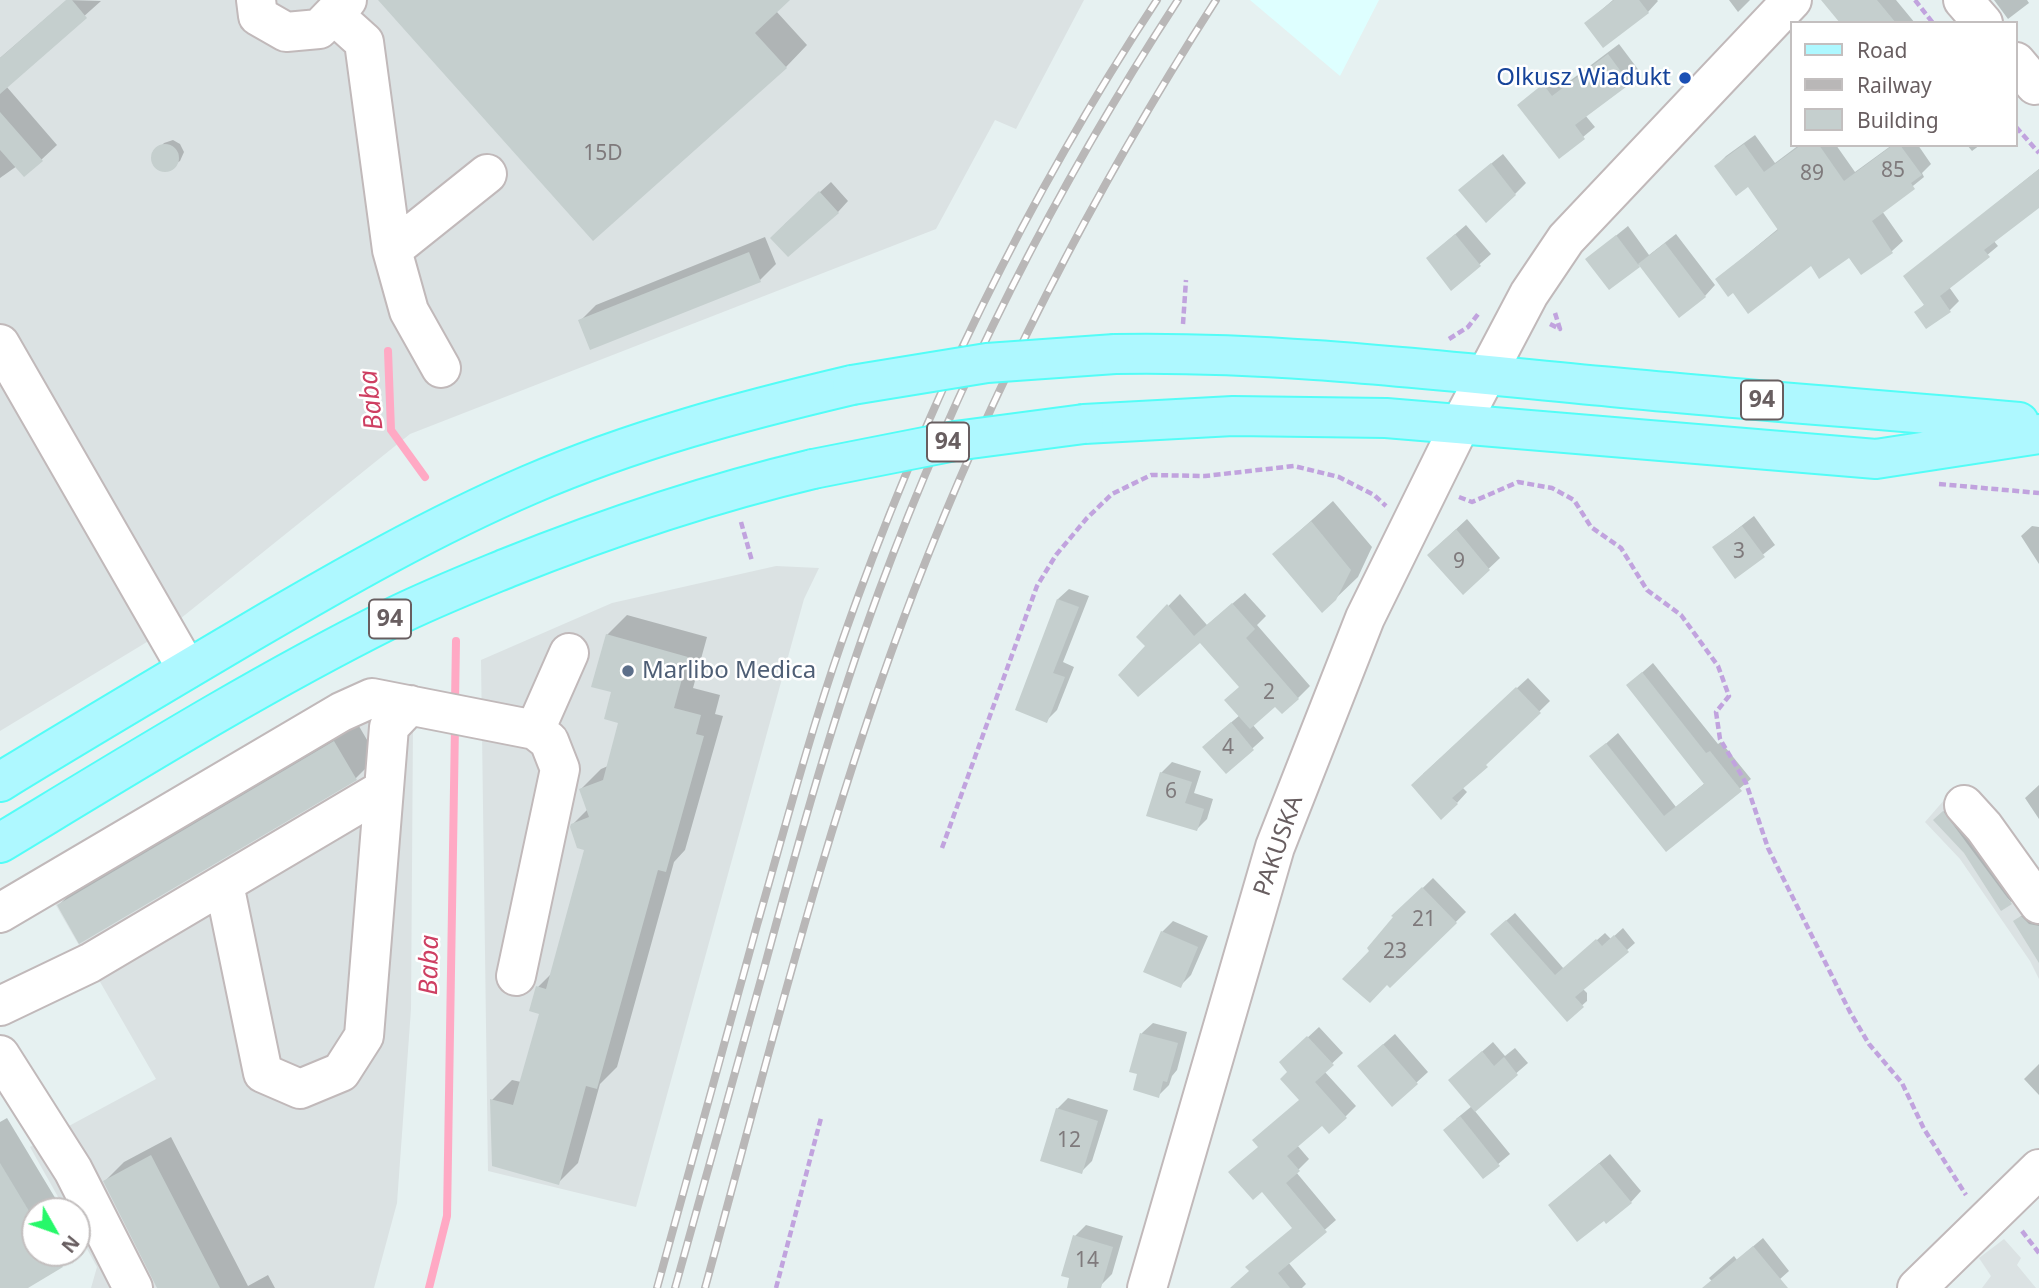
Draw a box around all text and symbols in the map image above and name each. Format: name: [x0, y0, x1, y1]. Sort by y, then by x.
legend: [1790, 21, 2018, 147]
text: Road: [1857, 36, 1907, 64]
place label: Olkusz Wiadukt: [1496, 64, 1671, 92]
marker: Olkusz Wiadukt: [1677, 70, 1693, 86]
text: Railway: [1857, 71, 1932, 99]
text: Building: [1857, 106, 1939, 134]
house number: 15D: [583, 141, 623, 167]
house number: 85: [1881, 158, 1905, 184]
house number: 89: [1800, 161, 1824, 187]
water label: Baba: [353, 368, 391, 432]
road number: 94: [1741, 380, 1783, 420]
road number: 94: [927, 422, 969, 462]
house number: 3: [1733, 539, 1745, 565]
house number: 9: [1453, 549, 1465, 575]
road number: 94: [369, 600, 411, 638]
place label: Marlibo Medica: [642, 657, 816, 685]
marker: Marlibo Medica: [620, 663, 636, 679]
house number: 2: [1263, 680, 1275, 706]
house number: 4: [1222, 735, 1234, 761]
house number: 6: [1165, 779, 1177, 805]
street label: PAKUSKA: [1248, 792, 1310, 900]
house number: 21: [1412, 907, 1436, 933]
water label: Baba: [414, 935, 446, 995]
house number: 23: [1383, 939, 1407, 965]
house number: 12: [1057, 1128, 1081, 1154]
north arrow: [21, 1197, 91, 1267]
text: N: [56, 1230, 85, 1258]
house number: 14: [1075, 1248, 1099, 1274]

